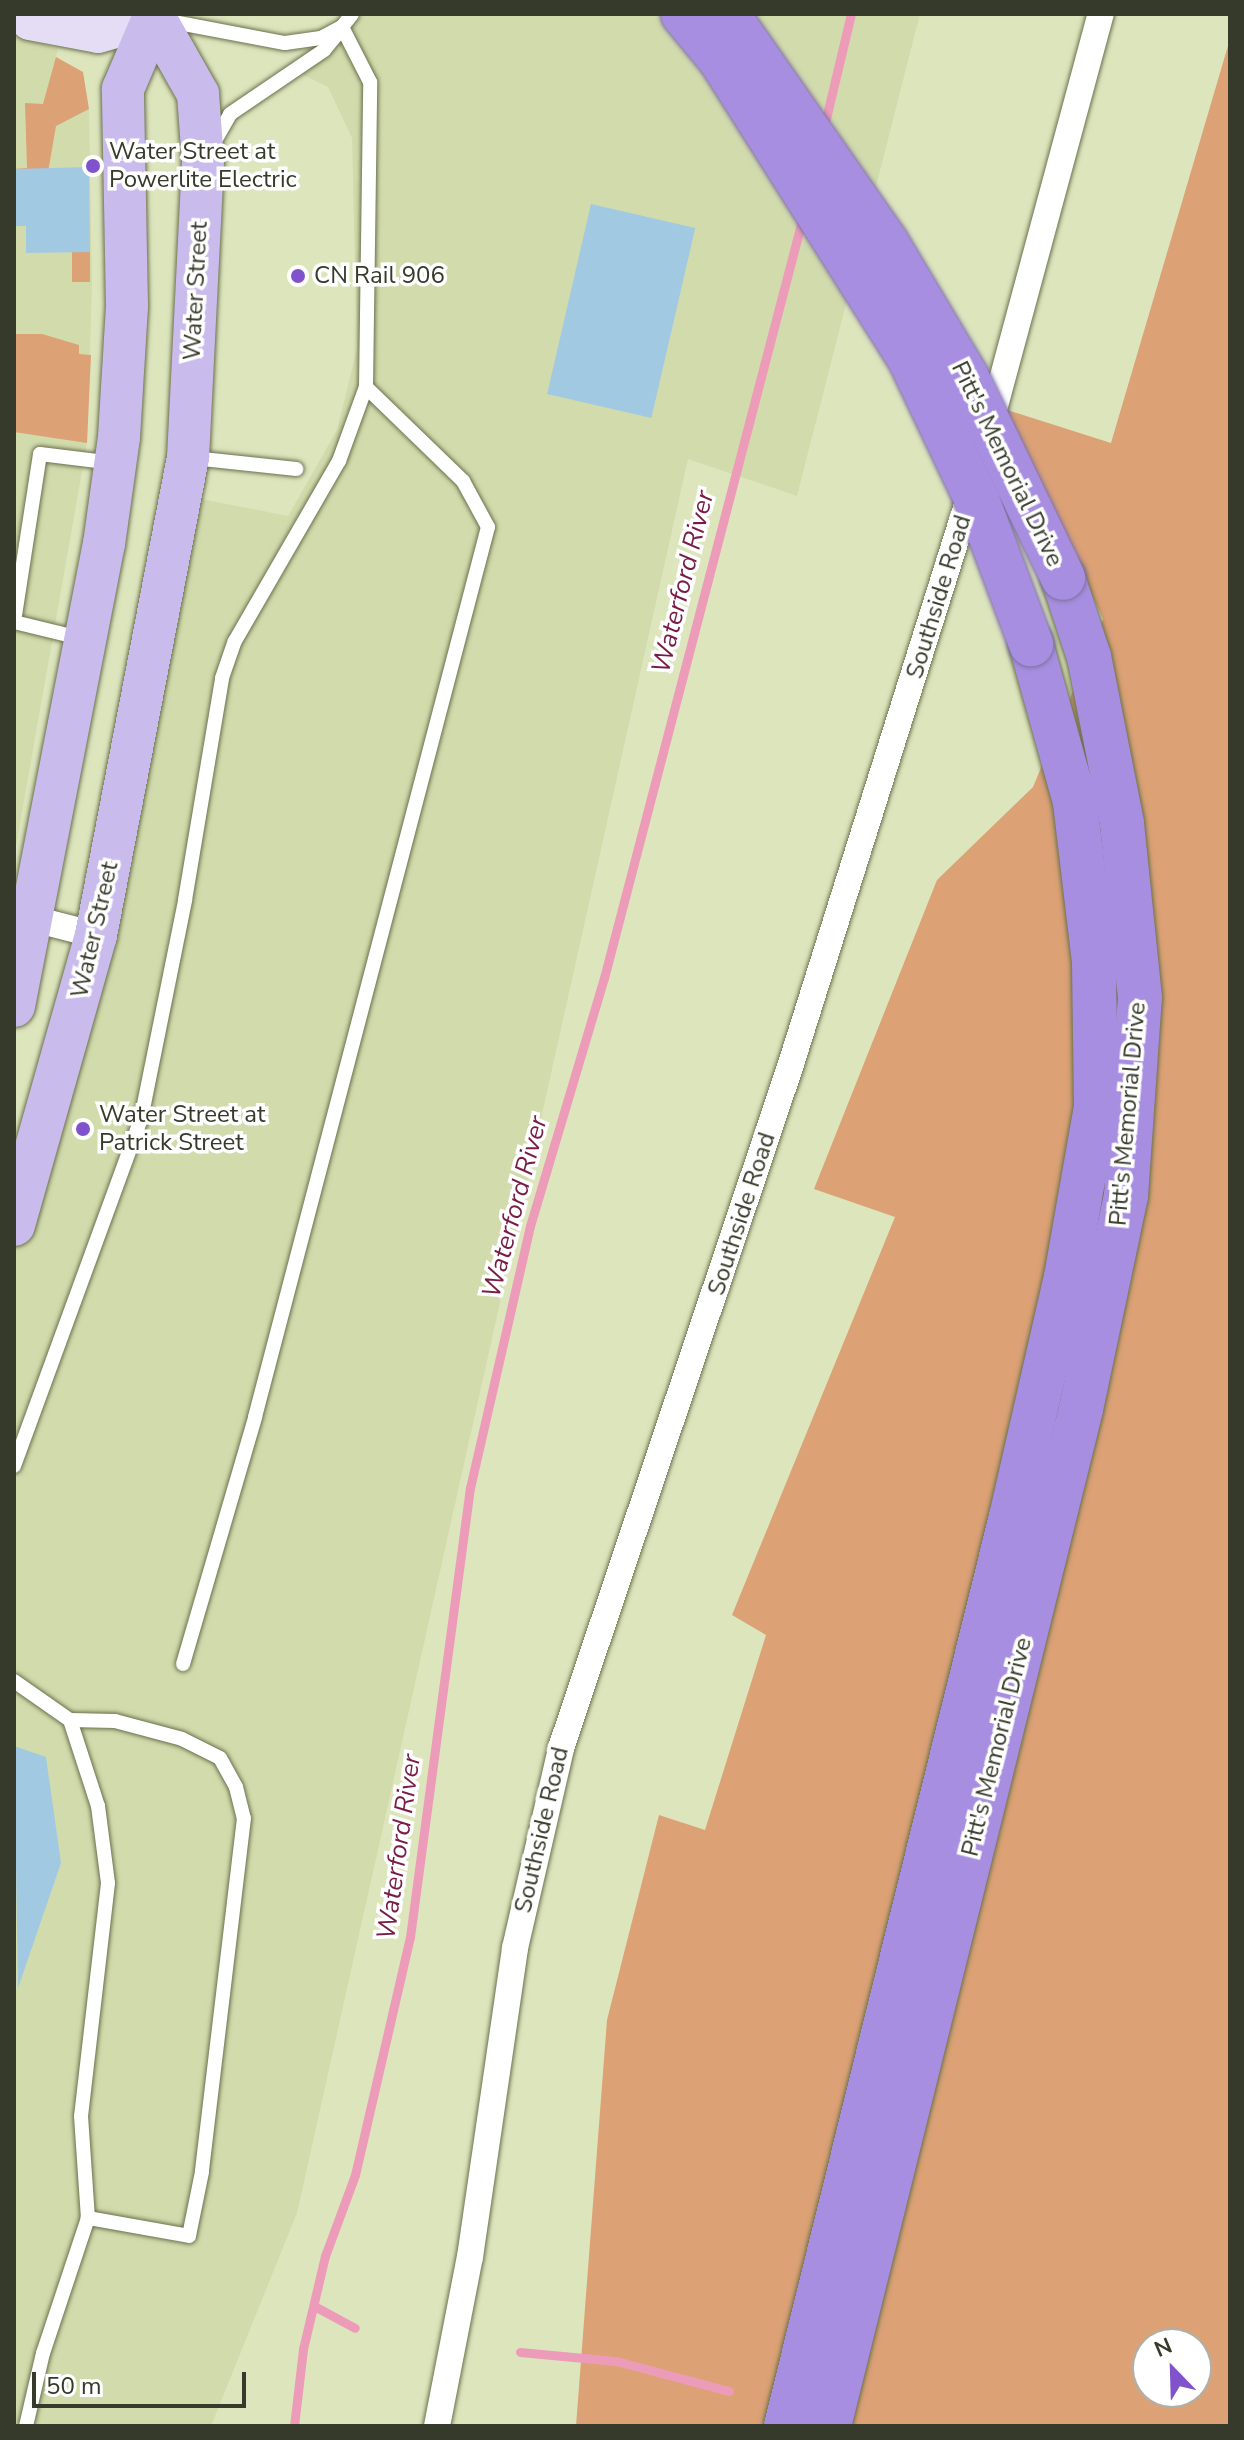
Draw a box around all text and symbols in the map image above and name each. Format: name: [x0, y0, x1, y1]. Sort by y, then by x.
place label: Water Street at Powerlite Electric: [109, 138, 297, 194]
marker: Water Street at Powerlite Electric: [84, 157, 102, 175]
street label: Water Street: [178, 221, 214, 361]
place label: CN Rail 906: [314, 262, 445, 290]
marker: CN Rail 906: [289, 267, 307, 285]
street label: Pitt's Memorial Drive: [945, 357, 1069, 571]
water label: Waterford River: [645, 487, 721, 677]
street label: Southside Road: [900, 512, 978, 682]
street label: Water Street: [65, 859, 125, 1001]
street label: Pitt's Memorial Drive: [1104, 1001, 1152, 1227]
place label: Water Street at Patrick Street: [99, 1101, 265, 1157]
water label: Waterford River: [476, 1113, 554, 1301]
marker: Water Street at Patrick Street: [74, 1120, 92, 1138]
street label: Southside Road: [702, 1129, 782, 1299]
street label: Pitt's Memorial Drive: [956, 1635, 1038, 1859]
street label: Southside Road: [509, 1744, 575, 1916]
water label: Waterford River: [371, 1752, 427, 1942]
north arrow: [1132, 2328, 1212, 2408]
text: N: [1150, 2331, 1177, 2365]
scale bar: [36, 2356, 250, 2406]
text: 50 m: [46, 2370, 102, 2402]

